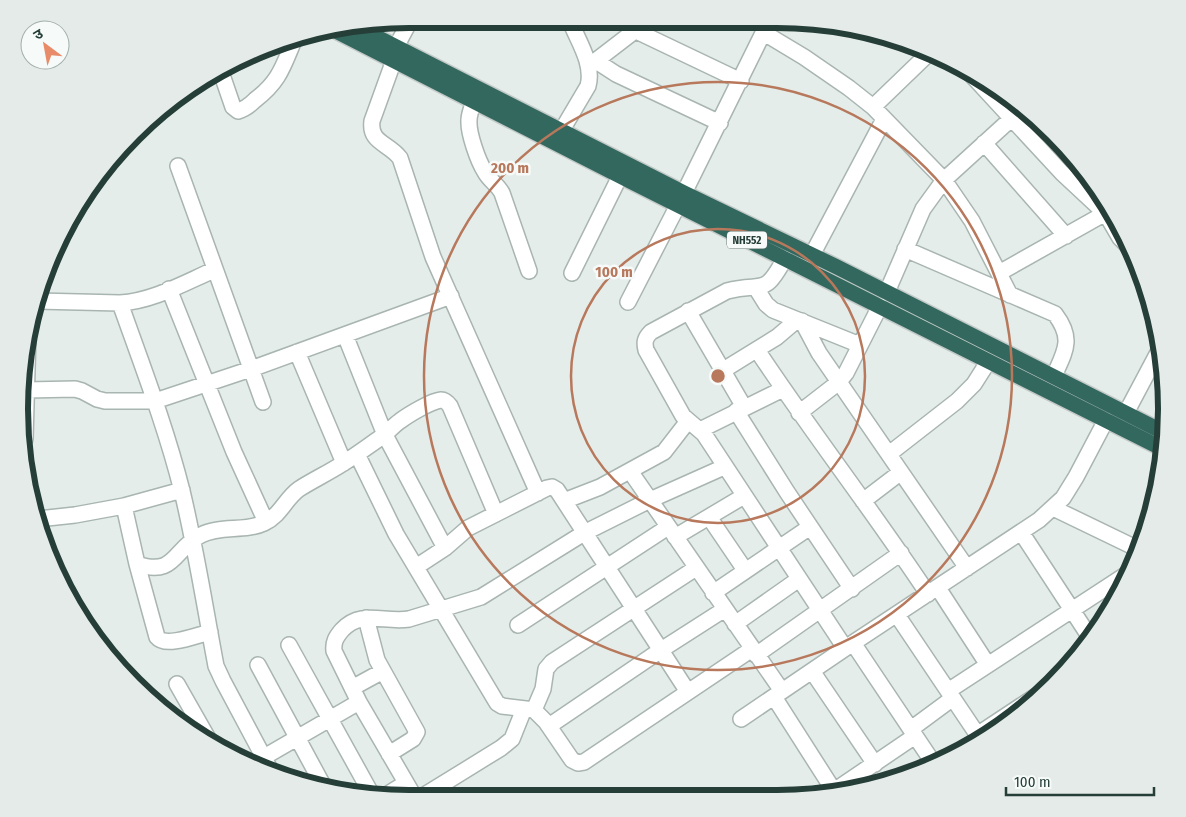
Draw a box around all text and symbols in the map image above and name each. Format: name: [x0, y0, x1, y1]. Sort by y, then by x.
north arrow: [20, 20, 70, 70]
text: उ: [30, 25, 47, 44]
text: 200 m: [490, 159, 529, 177]
road number: NH552: [727, 232, 767, 248]
text: 100 m: [595, 263, 633, 281]
centre of rings: [709, 367, 727, 385]
scale bar: [1006, 764, 1154, 796]
text: 100 m: [1014, 773, 1051, 791]

